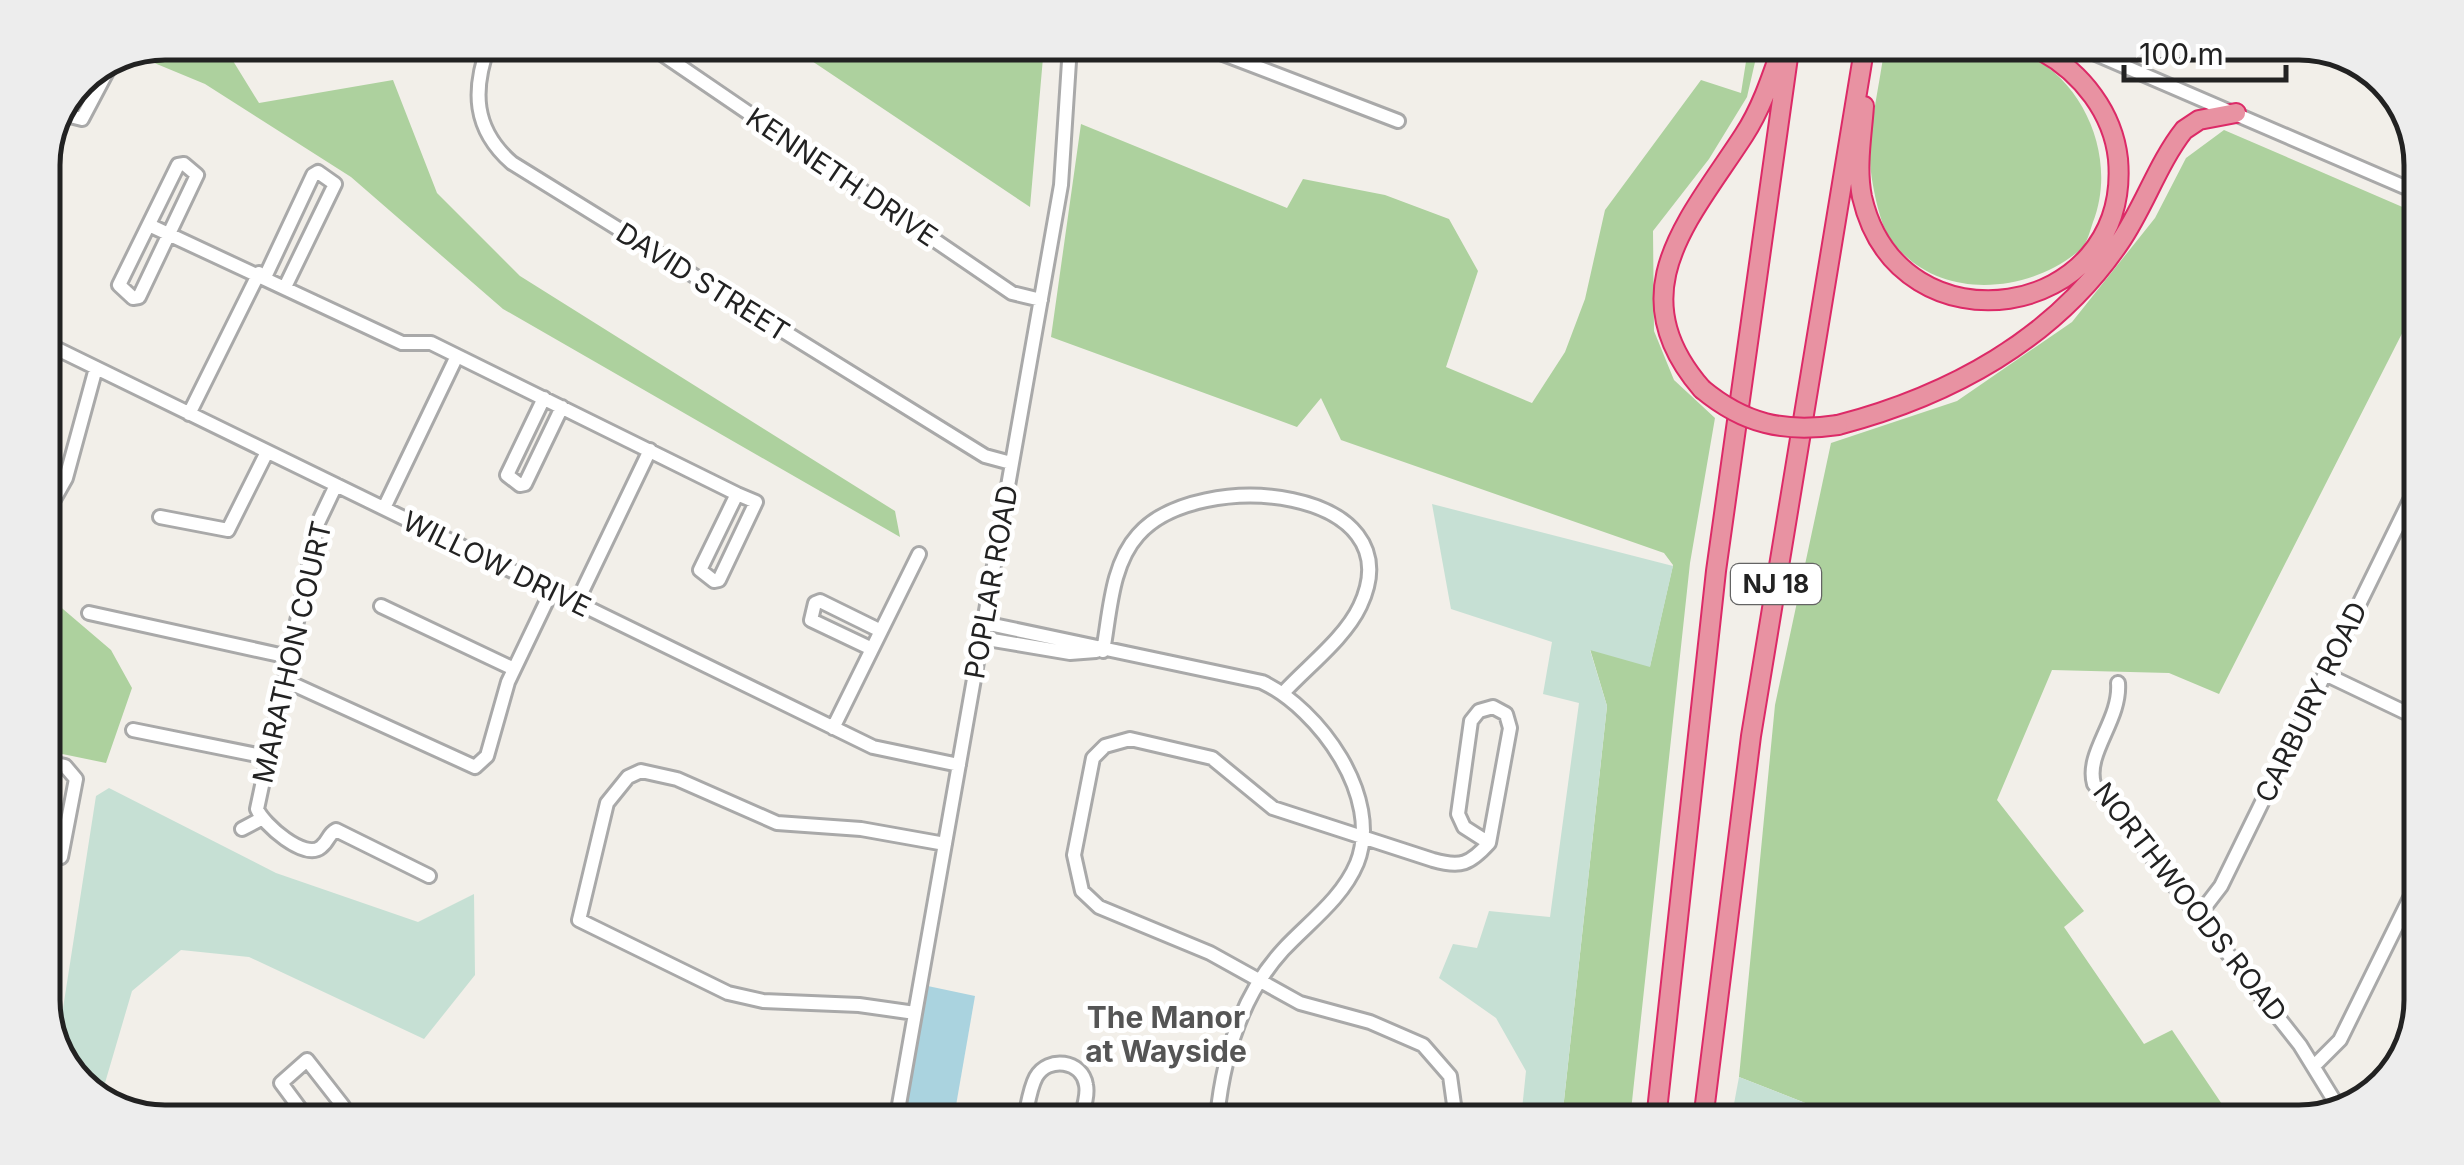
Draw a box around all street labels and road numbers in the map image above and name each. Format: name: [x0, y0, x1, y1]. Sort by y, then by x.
street label: KENNETH DRIVE: [740, 100, 944, 254]
street label: DAVID STREET: [610, 215, 796, 349]
street label: POPLAR ROAD: [957, 482, 1025, 682]
street label: WILLOW DRIVE: [398, 504, 596, 624]
street label: MARATHON COURT: [245, 518, 339, 786]
road number: NJ 18: [1731, 564, 1821, 604]
street label: CARBURY ROAD: [2248, 596, 2374, 808]
street label: NORTHWOODS ROAD: [2086, 776, 2294, 1028]

